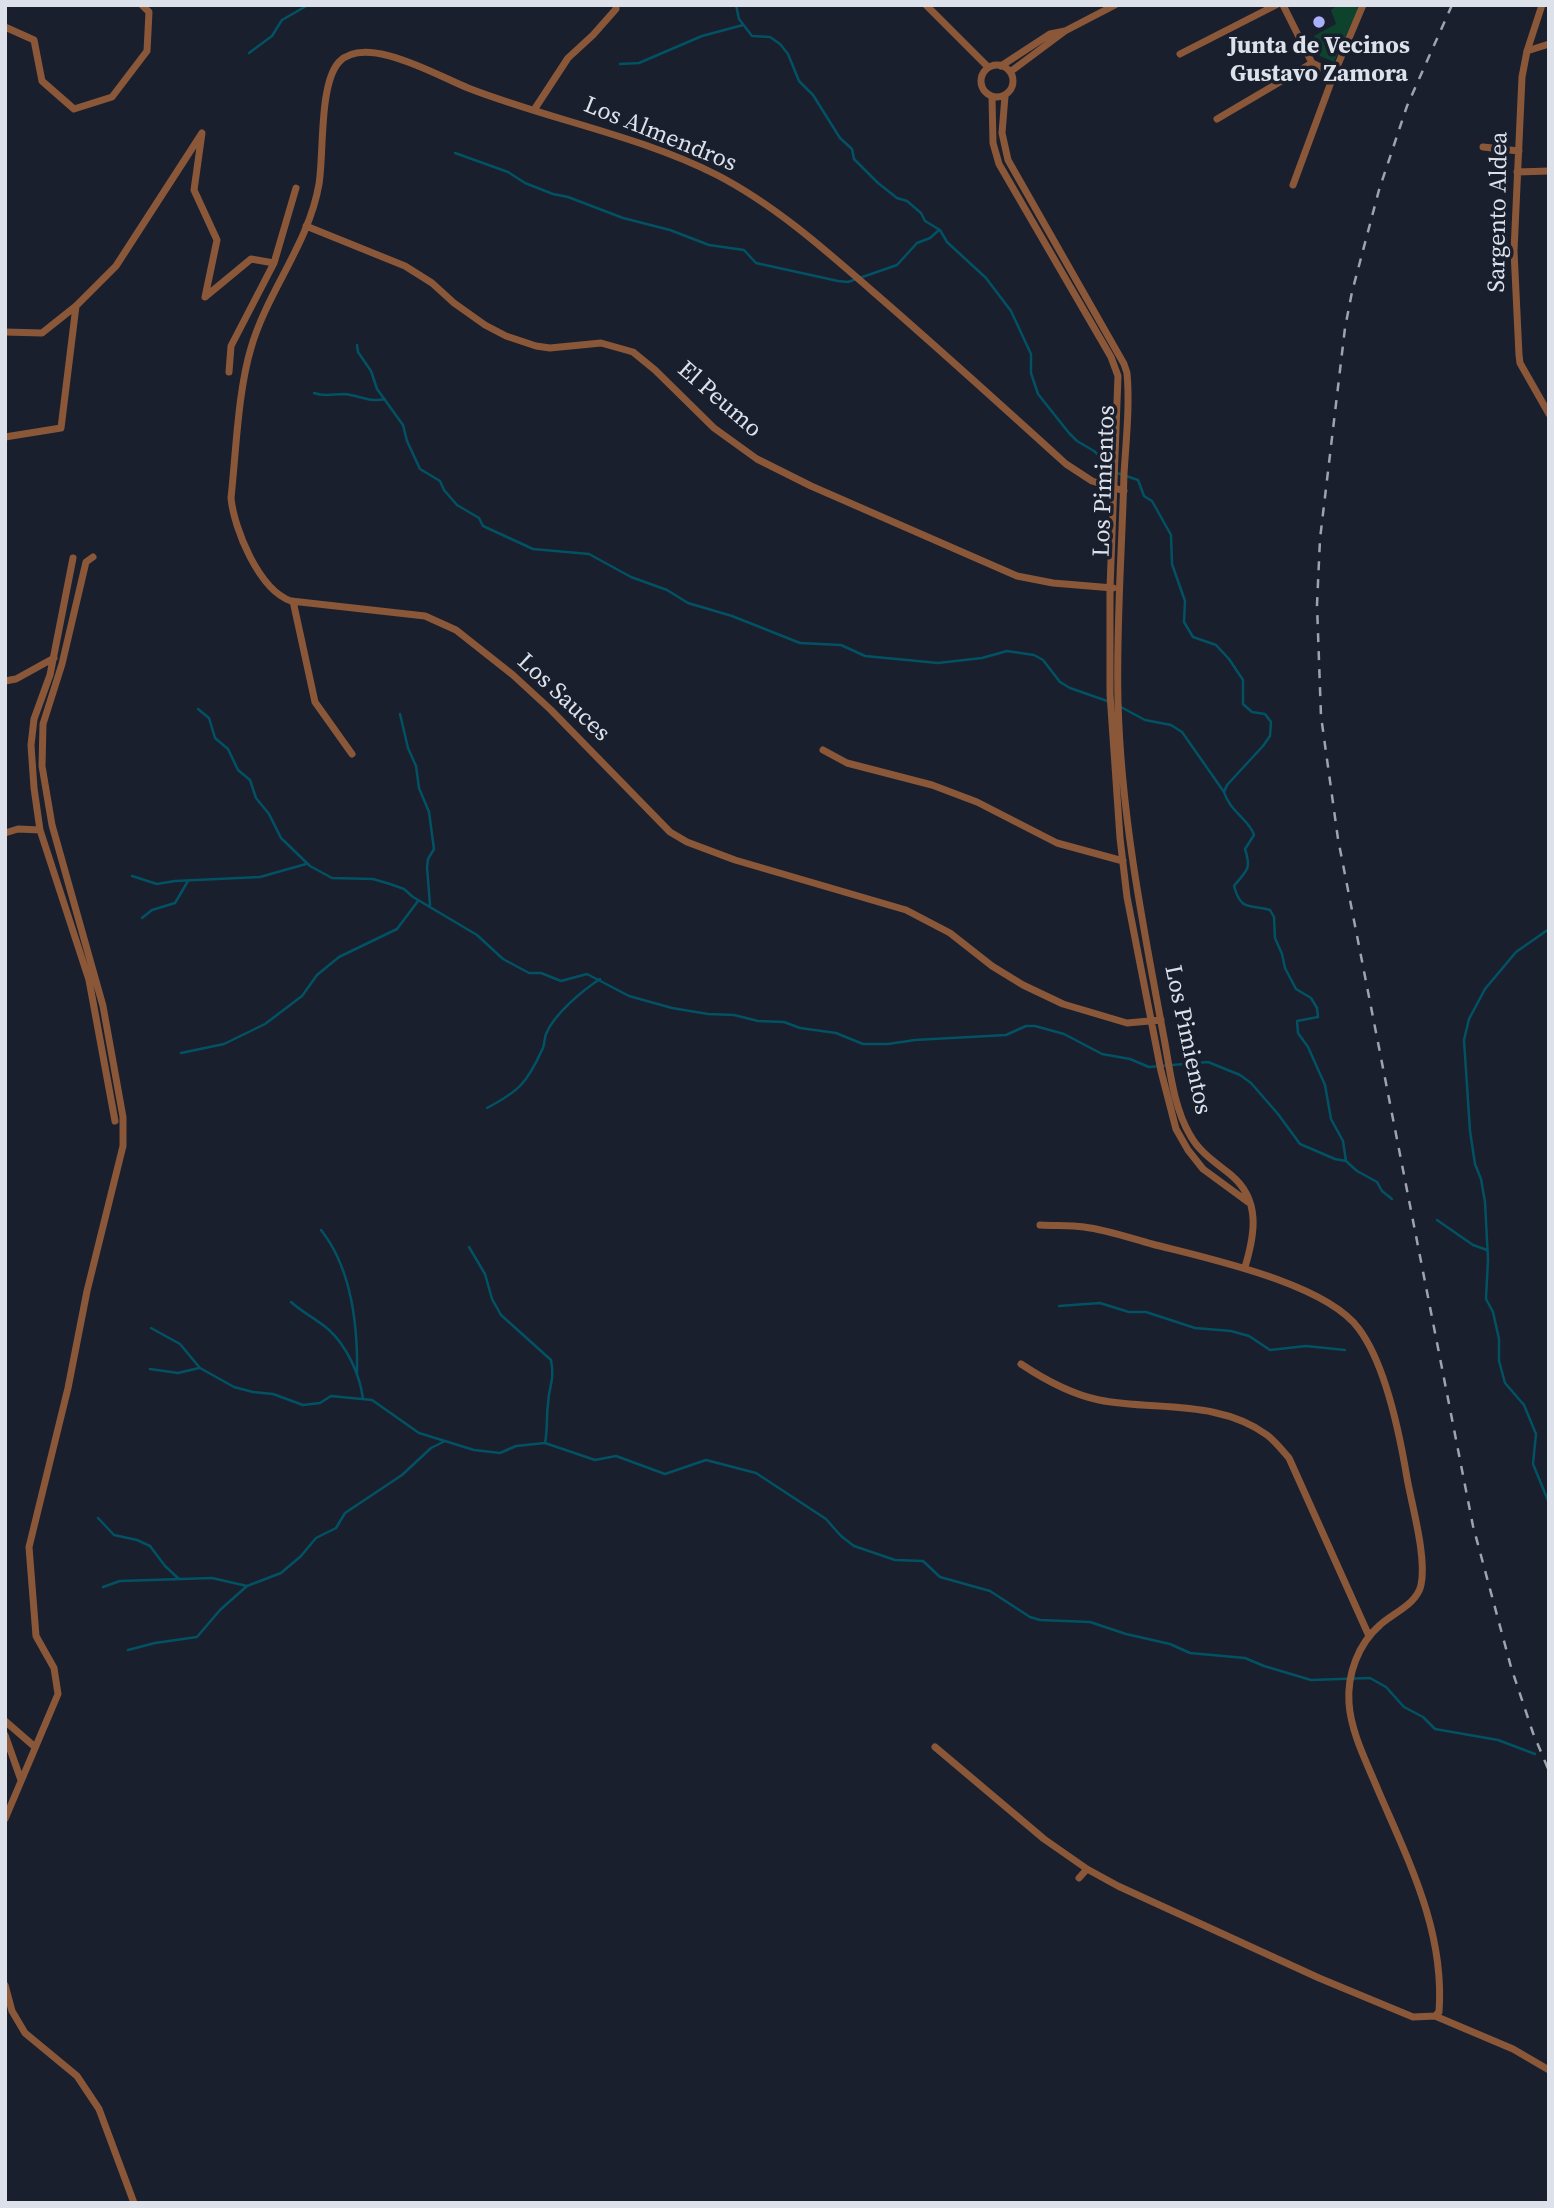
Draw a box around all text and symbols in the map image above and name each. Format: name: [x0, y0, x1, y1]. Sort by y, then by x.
marker: Junta de Vecinos Gustavo Zamora: [1311, 14, 1327, 30]
place label: Junta de Vecinos Gustavo Zamora: [1228, 33, 1410, 89]
street label: Los Almendros: [579, 91, 741, 179]
street label: Sargento Aldea: [1483, 131, 1515, 293]
street label: El Peumo: [671, 356, 767, 444]
street label: Los Pimientos: [1088, 405, 1122, 557]
street label: Los Sauces: [511, 648, 615, 748]
street label: Los Pimientos: [1157, 963, 1217, 1117]

